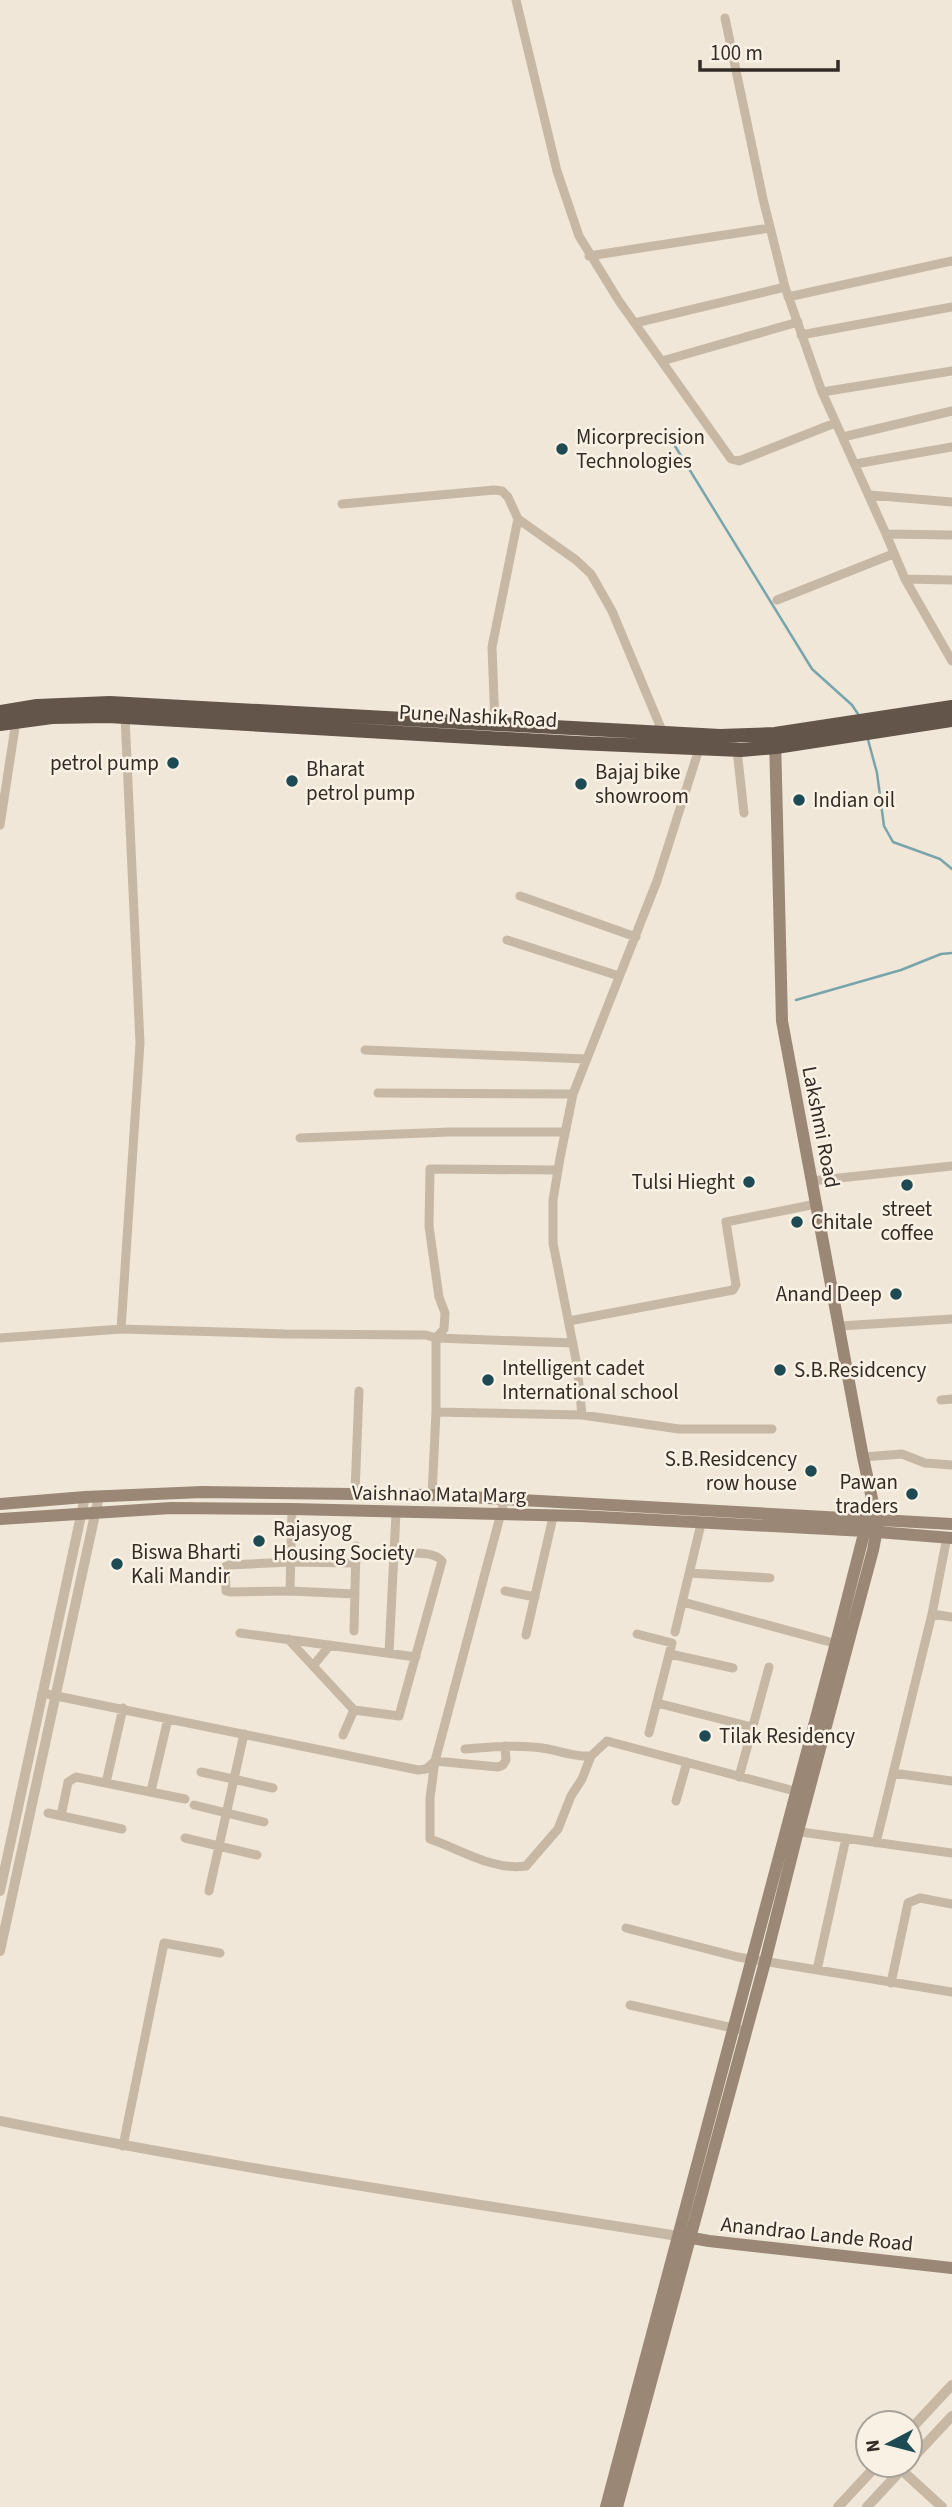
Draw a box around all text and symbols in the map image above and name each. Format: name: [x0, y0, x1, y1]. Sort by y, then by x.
scale bar: [700, 28, 838, 72]
text: 100 m: [710, 38, 763, 68]
place label: Micorprecision Technologies: [576, 422, 705, 476]
marker: Micorprecision Technologies: [554, 441, 570, 457]
street label: Pune Nashik Road: [398, 697, 558, 735]
place label: petrol pump: [50, 748, 159, 778]
place label: Bharat petrol pump: [306, 754, 415, 808]
marker: petrol pump: [165, 755, 181, 771]
place label: Bajaj bike showroom: [595, 757, 689, 811]
marker: Bharat petrol pump: [284, 773, 300, 789]
marker: Bajaj bike showroom: [573, 776, 589, 792]
place label: Indian oil: [813, 785, 895, 815]
marker: Indian oil: [791, 792, 807, 808]
street label: Lakshmi Road: [795, 1064, 847, 1190]
place label: Tulsi Hieght: [632, 1167, 735, 1197]
marker: Tulsi Hieght: [741, 1174, 757, 1190]
marker: street coffee: [899, 1177, 915, 1193]
place label: street coffee: [880, 1194, 934, 1248]
place label: Chitale: [811, 1207, 873, 1237]
marker: Chitale: [789, 1214, 805, 1230]
place label: Anand Deep: [776, 1279, 882, 1309]
marker: Anand Deep: [888, 1286, 904, 1302]
place label: Intelligent cadet International school: [502, 1353, 679, 1407]
place label: S.B.Residcency: [794, 1355, 927, 1385]
marker: S.B.Residcency: [772, 1362, 788, 1378]
marker: Intelligent cadet International school: [480, 1372, 496, 1388]
place label: S.B.Residcency row house: [665, 1444, 797, 1498]
marker: S.B.Residcency row house: [803, 1463, 819, 1479]
place label: Pawan traders: [835, 1467, 898, 1521]
street label: Vaishnao Mata Marg: [352, 1477, 527, 1511]
marker: Pawan traders: [904, 1486, 920, 1502]
place label: Rajasyog Housing Society: [273, 1514, 414, 1568]
marker: Rajasyog Housing Society: [251, 1533, 267, 1549]
place label: Biswa Bharti Kali Mandir: [131, 1537, 241, 1591]
marker: Biswa Bharti Kali Mandir: [109, 1556, 125, 1572]
place label: Tilak Residency: [719, 1721, 855, 1751]
marker: Tilak Residency: [697, 1728, 713, 1744]
street label: Anandrao Lande Road: [719, 2209, 915, 2259]
north arrow: [854, 2409, 924, 2479]
text: N: [859, 2438, 888, 2454]

